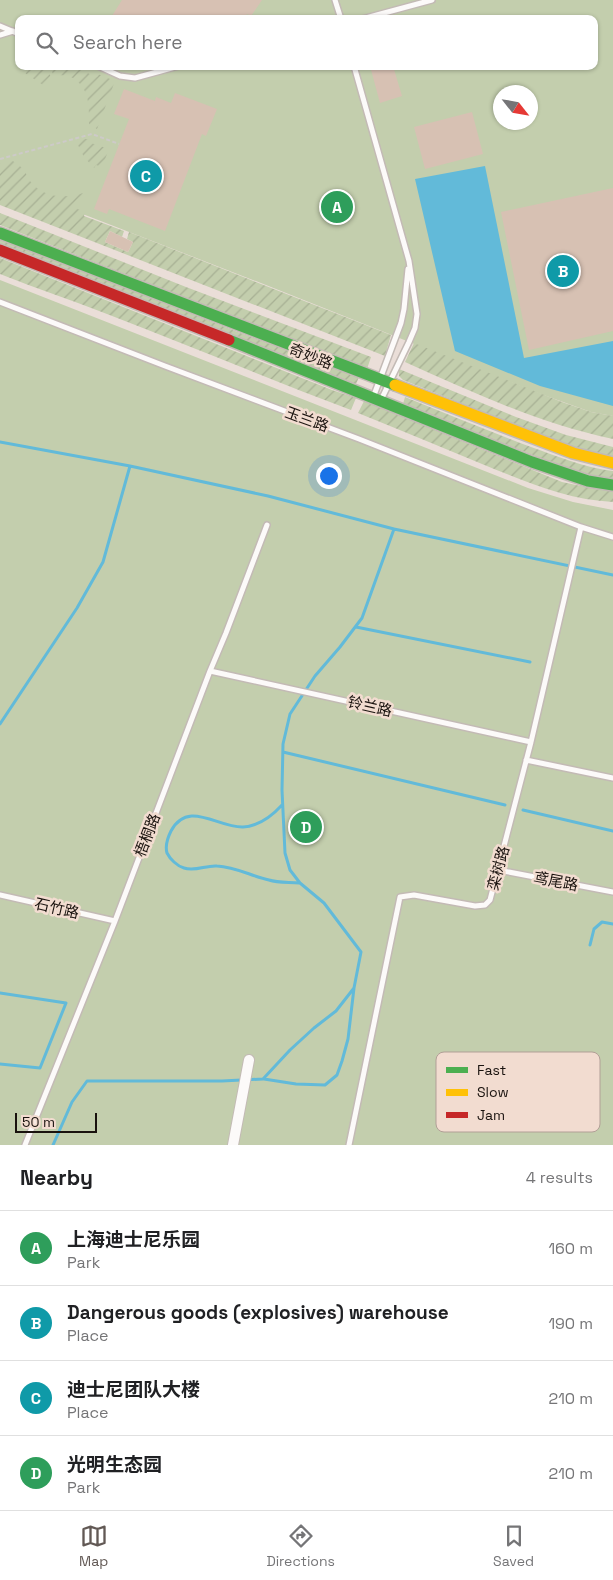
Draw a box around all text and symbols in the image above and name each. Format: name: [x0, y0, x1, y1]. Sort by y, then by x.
search box: [15, 15, 598, 70]
icon: search: [33, 29, 61, 57]
text: Search here: [73, 30, 183, 55]
north arrow: [493, 85, 538, 130]
pin: C: [130, 157, 162, 195]
pin: A: [321, 188, 353, 226]
pin: B: [547, 252, 579, 290]
street label: 奇妙路: [287, 339, 335, 373]
street label: 玉兰路: [283, 402, 331, 436]
your location: [316, 463, 342, 489]
street label: 铃兰路: [346, 692, 394, 720]
pin: D: [290, 808, 322, 846]
street label: 梧桐路: [130, 811, 164, 859]
street label: 栾树路: [483, 844, 513, 892]
street label: 鸢尾路: [532, 867, 580, 895]
street label: 石竹路: [33, 894, 81, 922]
legend: [436, 1052, 600, 1132]
text: Fast: [477, 1061, 506, 1079]
text: Slow: [477, 1083, 509, 1101]
text: Jam: [477, 1106, 505, 1124]
scale bar: [15, 1110, 98, 1133]
text: 50 m: [22, 1113, 55, 1131]
text: Nearby: [20, 1164, 93, 1191]
text: 4 results: [526, 1167, 593, 1188]
text: 上海迪士尼乐园: [67, 1227, 200, 1252]
text: A: [31, 1238, 41, 1259]
text: 160 m: [548, 1238, 593, 1259]
text: Park: [67, 1252, 100, 1273]
text: Dangerous goods (explosives) warehouse: [67, 1300, 449, 1325]
text: B: [31, 1313, 41, 1334]
text: 190 m: [548, 1313, 593, 1334]
text: Place: [67, 1325, 109, 1346]
text: 迪士尼团队大楼: [67, 1377, 200, 1402]
text: C: [31, 1388, 41, 1409]
text: 210 m: [549, 1388, 593, 1409]
text: Place: [67, 1402, 109, 1423]
text: 光明生态园: [67, 1452, 162, 1477]
text: D: [31, 1463, 41, 1484]
text: 210 m: [549, 1463, 593, 1484]
text: Park: [67, 1477, 100, 1498]
tab: Map: [79, 1522, 108, 1570]
tab: Directions: [266, 1522, 335, 1570]
tab: Saved: [493, 1522, 534, 1570]

